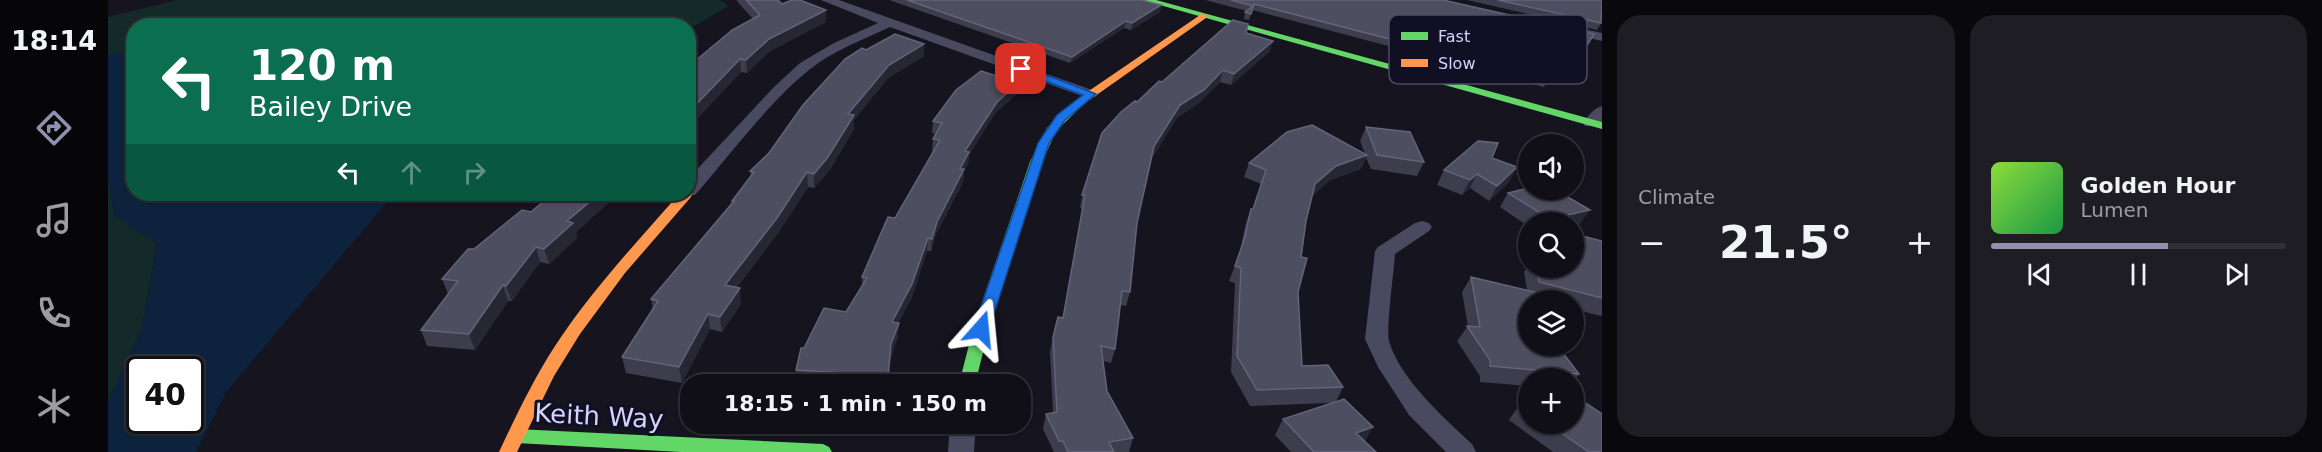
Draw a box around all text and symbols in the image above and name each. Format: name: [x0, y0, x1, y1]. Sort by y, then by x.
legend: [1389, 15, 1587, 84]
text: 18:14: [11, 25, 97, 56]
text: Fast: [1438, 27, 1470, 46]
text: 120 m: [249, 41, 395, 90]
icon: left: [150, 42, 228, 120]
pin: [995, 43, 1046, 94]
icon: arrive: [1004, 52, 1037, 85]
text: Slow: [1438, 54, 1475, 73]
text: Bailey Drive: [249, 91, 412, 122]
icon: directions: [33, 107, 75, 149]
map controls: [1518, 134, 1584, 434]
button: sound: [1518, 134, 1584, 200]
icon: left: [332, 156, 365, 189]
icon: ahead: [395, 156, 428, 189]
icon: right: [458, 156, 491, 189]
text: Golden Hour: [2081, 173, 2235, 198]
text: Climate: [1638, 185, 1715, 209]
text: Lumen: [2081, 198, 2148, 222]
icon: music: [33, 199, 75, 241]
button: search: [1518, 212, 1584, 278]
text: 21.5°: [1719, 216, 1853, 269]
text: −: [1638, 223, 1666, 262]
text: +: [1906, 223, 1934, 262]
icon: previous: [2023, 258, 2056, 291]
icon: pause: [2122, 258, 2155, 291]
icon: next: [2220, 258, 2253, 291]
button: layers: [1518, 290, 1584, 356]
icon: phone: [33, 292, 75, 334]
position arrow: [949, 297, 1013, 361]
speed limit sign: 40: [126, 356, 204, 434]
button: +: [1518, 368, 1584, 434]
icon: climate: [33, 385, 75, 427]
text: 18:15 · 1 min · 150 m: [724, 391, 987, 416]
street label: Keith Way: [534, 398, 664, 434]

